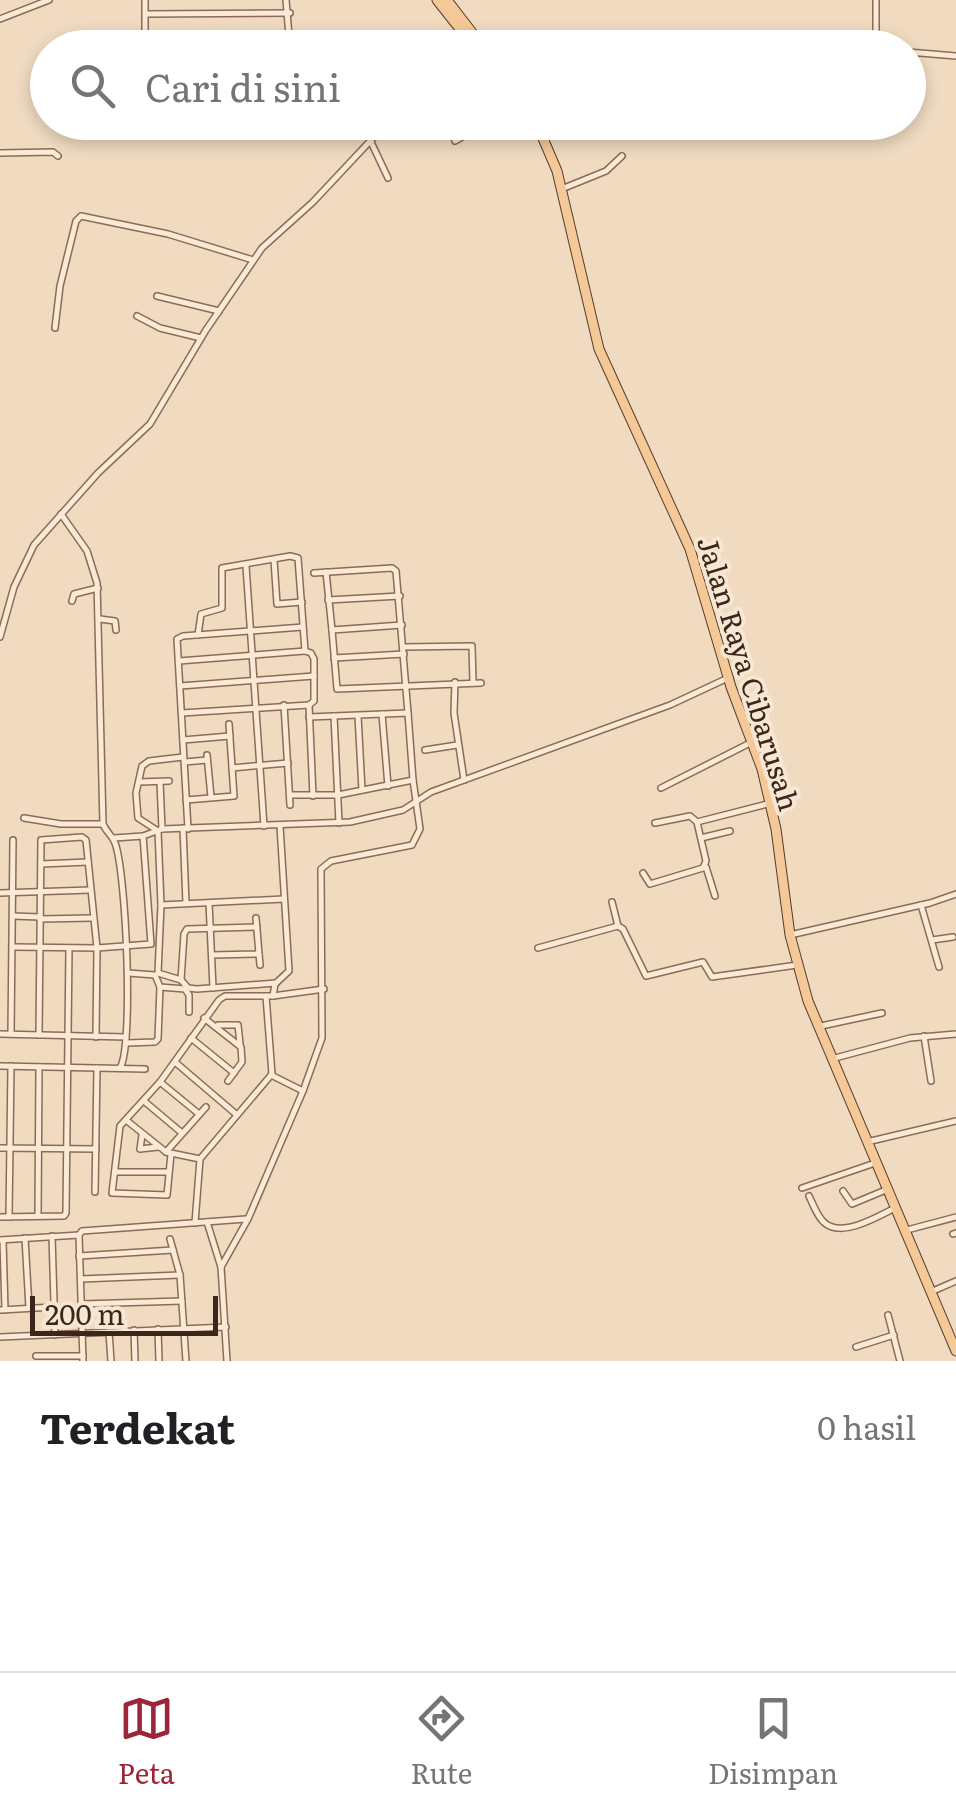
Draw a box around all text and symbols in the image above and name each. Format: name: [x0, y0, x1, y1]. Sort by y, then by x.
search box: [30, 30, 926, 140]
text: Cari di sini: [145, 57, 341, 114]
icon: search: [65, 58, 120, 113]
street label: Jalan Raya Cibarusah: [688, 531, 812, 815]
scale bar: [30, 1291, 218, 1336]
text: 200 m: [45, 1292, 124, 1334]
text: Terdekat: [40, 1395, 235, 1457]
text: 0 hasil: [817, 1402, 916, 1450]
tab: Peta: [118, 1691, 175, 1793]
tab: Rute: [411, 1691, 472, 1793]
tab: Disimpan: [708, 1691, 838, 1793]

